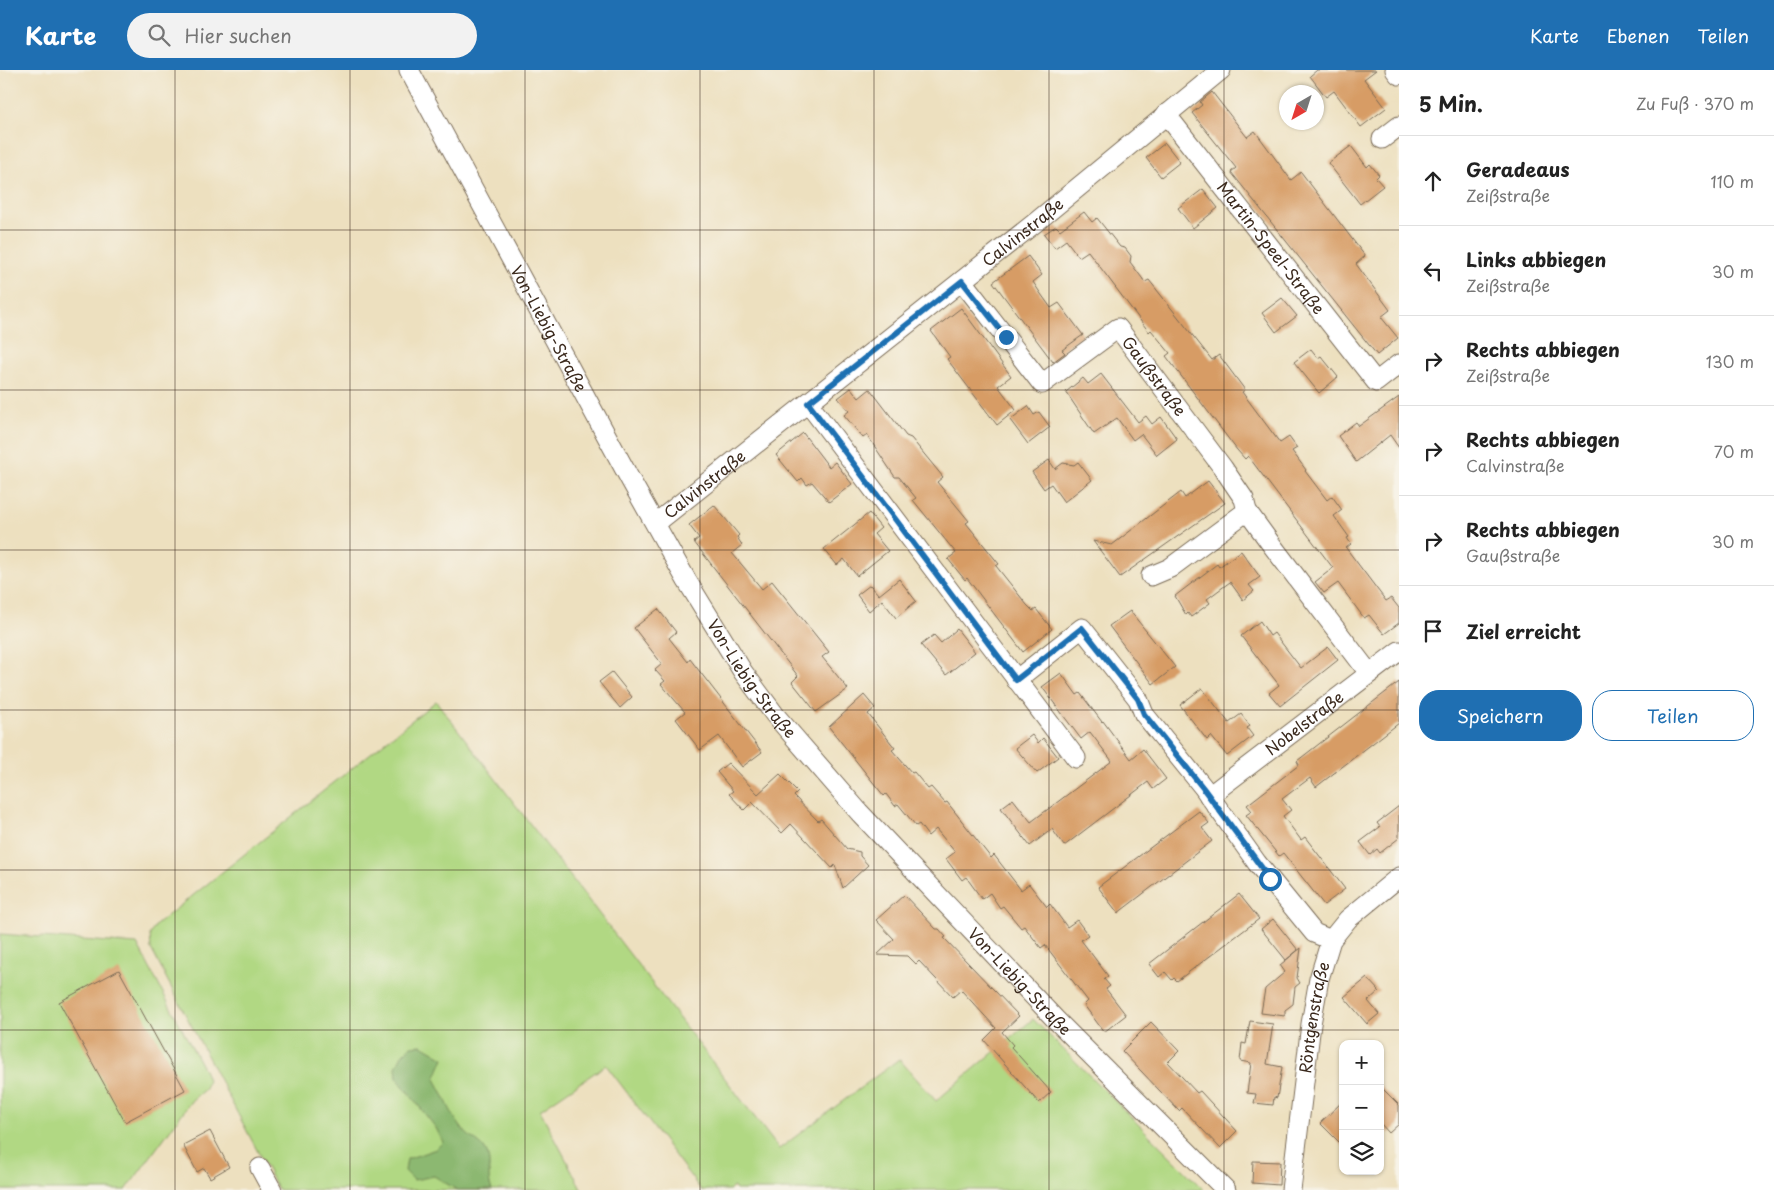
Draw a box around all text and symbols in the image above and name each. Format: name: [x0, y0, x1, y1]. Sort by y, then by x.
search box: [127, 13, 477, 58]
text: Karte: [25, 17, 97, 53]
icon: search: [145, 21, 173, 49]
text: Hier suchen: [185, 21, 292, 49]
text: Karte: [1530, 22, 1579, 49]
text: Ebenen: [1607, 22, 1670, 49]
text: Teilen: [1698, 22, 1749, 49]
north arrow: [1279, 85, 1324, 130]
text: 5 Min.: [1419, 87, 1483, 119]
text: Zu Fuß · 370 m: [1636, 91, 1754, 115]
text: Geradeaus: [1466, 155, 1570, 183]
icon: ahead: [1419, 167, 1447, 195]
text: 110 m: [1711, 169, 1754, 193]
street label: Martin-Speel-Straße: [1212, 176, 1331, 319]
text: Zeißstraße: [1466, 183, 1550, 207]
street label: Calvinstraße: [976, 191, 1068, 272]
text: Links abbiegen: [1466, 245, 1606, 273]
icon: left: [1419, 257, 1447, 285]
text: 30 m: [1712, 259, 1754, 283]
street label: Von-Liebig-Straße: [506, 260, 594, 396]
text: Zeißstraße: [1466, 273, 1550, 297]
route end: [995, 326, 1018, 349]
street label: Gaußstraße: [1117, 331, 1193, 421]
text: Rechts abbiegen: [1466, 335, 1620, 363]
icon: right: [1419, 347, 1447, 375]
text: 130 m: [1706, 349, 1754, 373]
text: Zeißstraße: [1466, 363, 1550, 387]
text: Rechts abbiegen: [1466, 425, 1620, 453]
icon: right: [1419, 437, 1447, 465]
text: 70 m: [1714, 439, 1754, 463]
street label: Calvinstraße: [658, 444, 750, 524]
text: Calvinstraße: [1466, 453, 1565, 477]
text: Rechts abbiegen: [1466, 515, 1620, 543]
icon: right: [1419, 527, 1447, 555]
text: 30 m: [1712, 529, 1754, 553]
text: Gaußstraße: [1466, 543, 1560, 567]
street label: Von-Liebig-Straße: [702, 614, 803, 743]
icon: arrive: [1419, 617, 1447, 645]
text: Ziel erreicht: [1466, 617, 1581, 645]
street label: Nobelstraße: [1259, 685, 1348, 760]
button: Speichern: [1419, 690, 1582, 741]
button: Teilen: [1592, 690, 1754, 741]
route start: [1259, 868, 1282, 891]
street label: Von-Liebig-Straße: [963, 921, 1078, 1040]
street label: Röntgenstraße: [1292, 958, 1335, 1075]
map controls: [1339, 1040, 1384, 1175]
button: +: [1339, 1040, 1384, 1085]
button: −: [1339, 1085, 1384, 1130]
button: layers: [1339, 1130, 1384, 1175]

